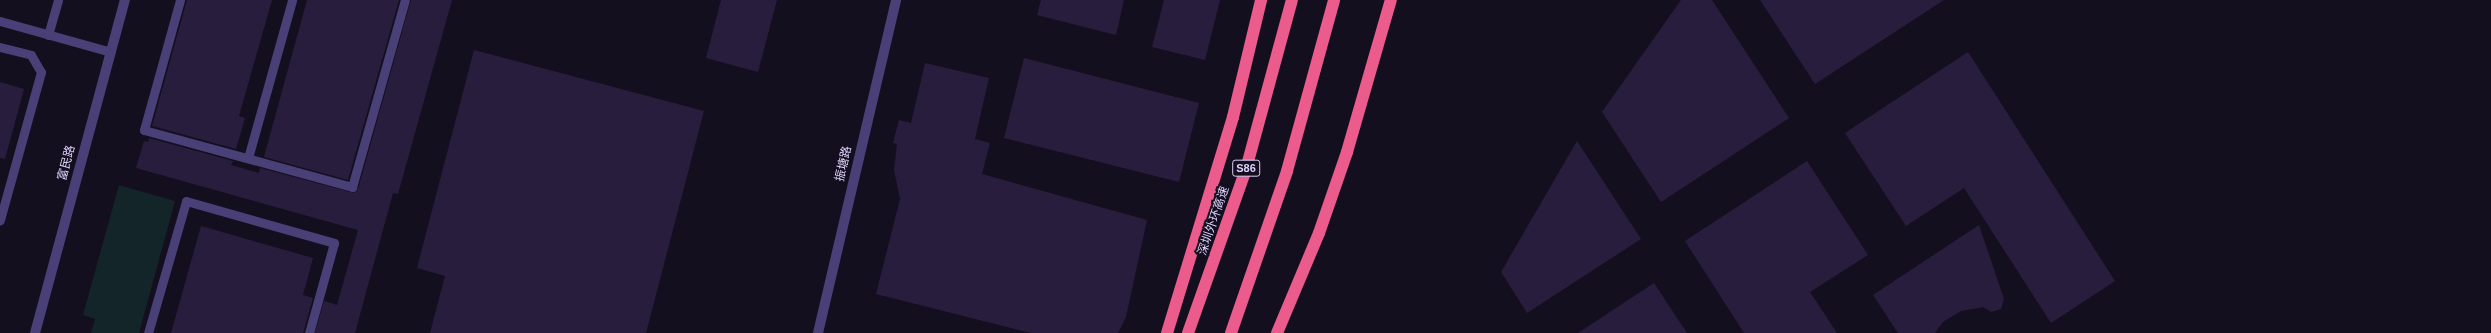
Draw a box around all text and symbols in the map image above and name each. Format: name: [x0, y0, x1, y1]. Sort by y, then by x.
street label: 富民路: [55, 144, 79, 182]
street label: 振塘路: [833, 145, 855, 183]
road number: S86: [1232, 159, 1260, 177]
street label: 深圳外环高速: [1195, 185, 1233, 257]

